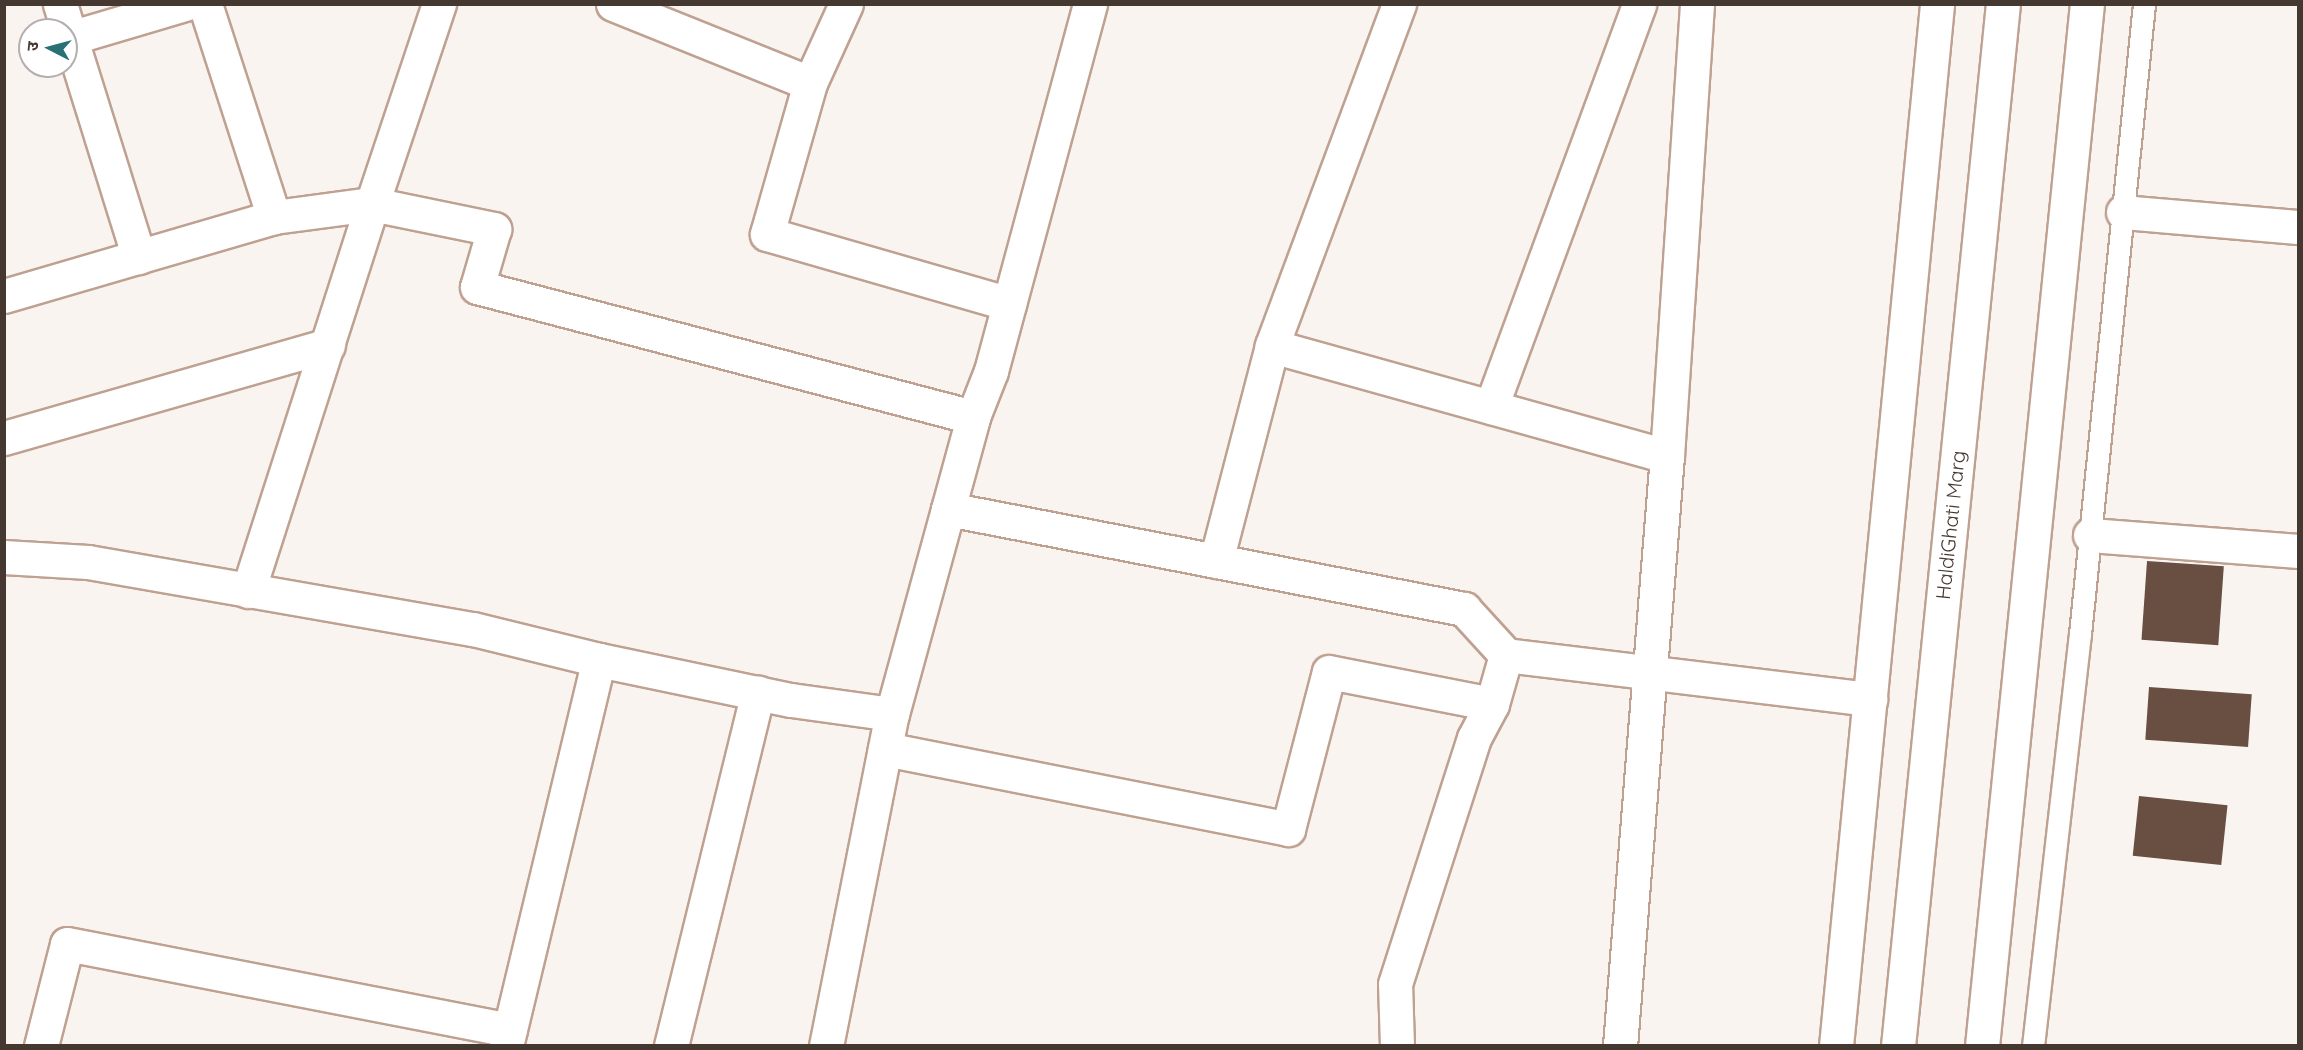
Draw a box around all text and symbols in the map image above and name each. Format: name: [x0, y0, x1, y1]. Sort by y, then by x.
north arrow: [18, 18, 78, 78]
text: उ: [22, 41, 43, 52]
street label: HaldiGhati Marg: [1930, 449, 1970, 601]

